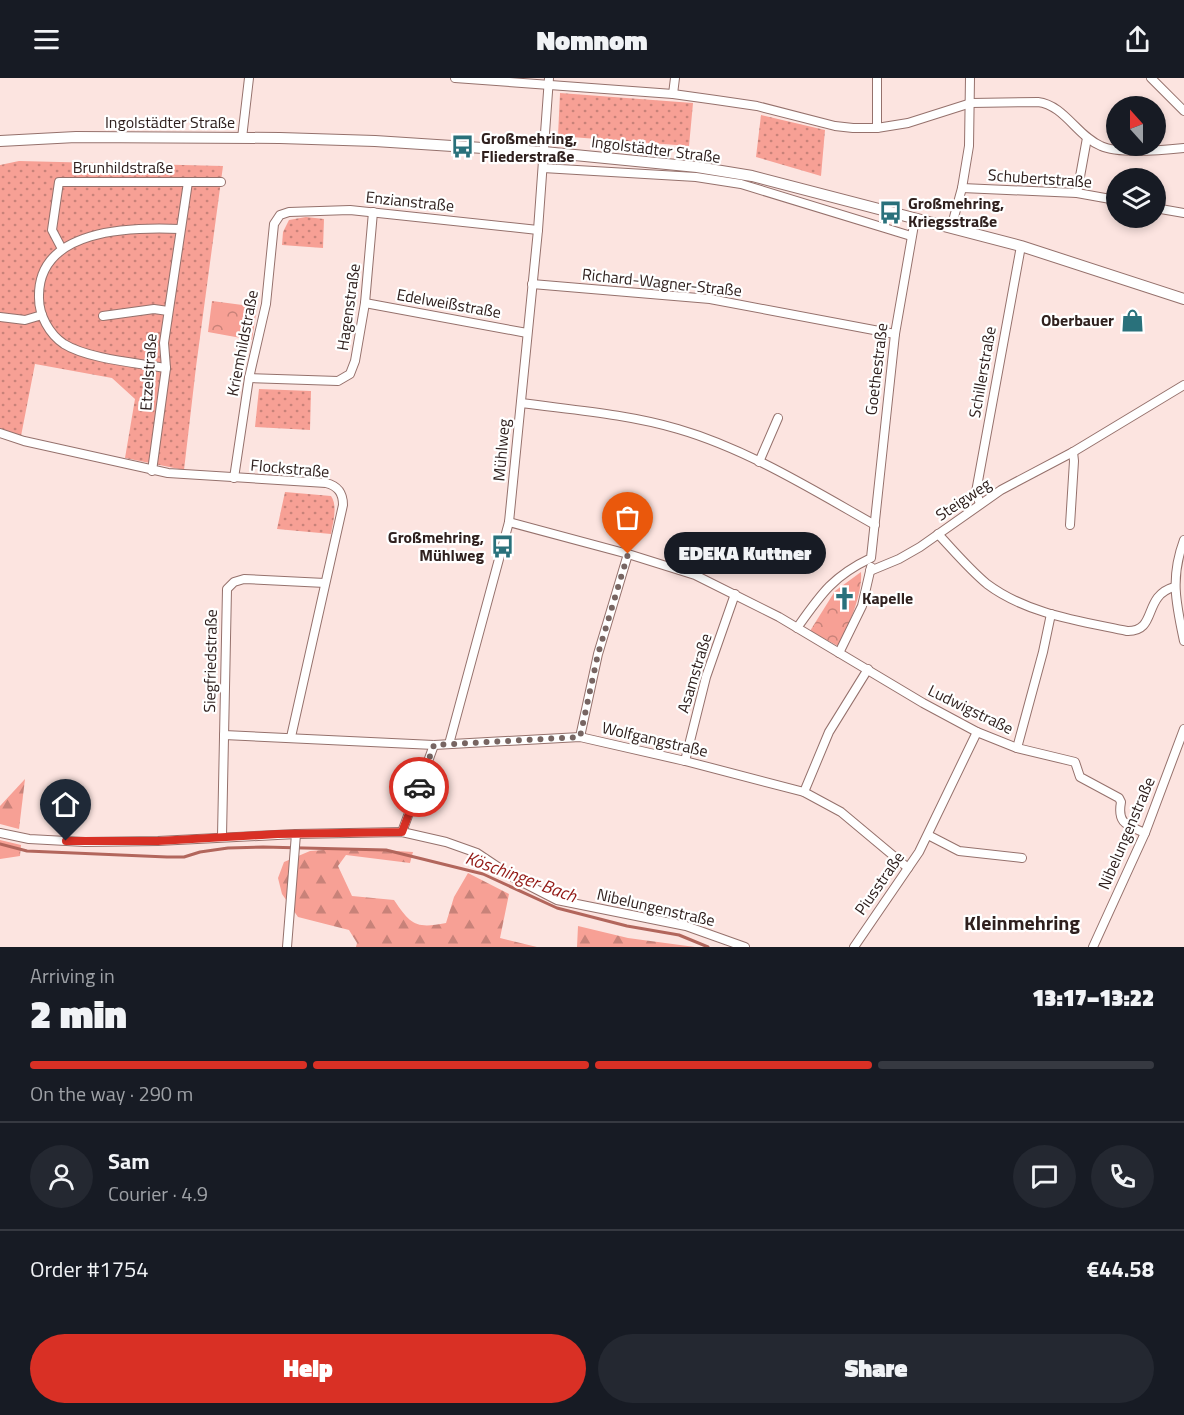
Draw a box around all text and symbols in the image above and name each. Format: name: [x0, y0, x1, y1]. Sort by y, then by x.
text: Nomnom: [536, 19, 648, 60]
icon: menu: [30, 23, 63, 56]
icon: share: [1121, 23, 1154, 56]
north arrow: [1106, 96, 1166, 156]
map controls: [1106, 96, 1166, 228]
street label: Ingolstädter Straße: [105, 110, 235, 134]
place label: Großmehring, Fliederstraße: [481, 126, 577, 168]
street label: Ingolstädter Straße: [590, 129, 722, 169]
bus stop icon: Großmehring, Fliederstraße: [450, 134, 476, 160]
street label: Brunhildstraße: [73, 155, 173, 179]
street label: Schubertstraße: [987, 162, 1093, 194]
button: layers: [1106, 168, 1166, 228]
street label: Enzianstraße: [365, 184, 455, 218]
place label: Großmehring, Kriegsstraße: [908, 191, 1004, 233]
bus stop icon: Großmehring, Kriegsstraße: [877, 199, 903, 225]
street label: Hagenstraße: [330, 262, 366, 352]
street label: Richard-Wagner-Straße: [581, 262, 743, 302]
street label: Edelweißstraße: [395, 282, 503, 324]
street label: Kriemhildstraße: [220, 288, 264, 398]
shop icon: Oberbauer: [1119, 307, 1145, 333]
place label: Oberbauer: [1041, 308, 1114, 332]
street label: Goethestraße: [858, 322, 894, 416]
street label: Schillerstraße: [962, 324, 1002, 420]
street label: Etzelstraße: [133, 333, 163, 411]
street label: Mühlweg: [486, 418, 516, 482]
street label: Flockstraße: [250, 453, 330, 483]
street label: Steigweg: [930, 472, 996, 526]
pin: [602, 492, 653, 554]
icon: bag: [611, 501, 644, 534]
place label: Großmehring, Mühlweg: [388, 525, 484, 567]
bus stop icon: Großmehring, Mühlweg: [489, 533, 515, 559]
callout: EDEKA Kuttner: [664, 533, 826, 575]
text: EDEKA Kuttner: [679, 537, 811, 568]
church icon: Kapelle: [831, 585, 857, 611]
place label: Kapelle: [862, 586, 913, 610]
street label: Siegfriedstraße: [197, 609, 223, 713]
street label: Asamstraße: [671, 630, 717, 716]
street label: Ludwigstraße: [924, 678, 1018, 740]
street label: Wolfgangstraße: [600, 715, 710, 763]
courier: [389, 757, 449, 817]
icon: car: [403, 771, 436, 804]
street label: Nibelungenstraße: [1091, 773, 1161, 893]
pin: [40, 779, 91, 841]
icon: home: [49, 788, 82, 821]
water label: Köschinger Bach: [462, 844, 582, 910]
street label: Piusstraße: [848, 846, 910, 920]
street label: Nibelungenstraße: [595, 882, 717, 932]
district label: Kleinmehring: [964, 907, 1080, 938]
text: Arriving in: [30, 960, 115, 991]
text: 13:17–13:22: [1032, 981, 1154, 1015]
text: 2 min: [30, 984, 127, 1043]
text: On the way · 290 m: [30, 1078, 193, 1109]
text: Sam: [108, 1144, 150, 1178]
button: person: [30, 1145, 93, 1208]
button: chat: [1013, 1145, 1076, 1208]
button: phone: [1091, 1145, 1154, 1208]
text: Courier · 4.9: [108, 1178, 208, 1209]
text: Order #1754: [30, 1252, 149, 1286]
text: €44.58: [1087, 1252, 1154, 1286]
button: Help: [30, 1334, 586, 1403]
button: Share: [598, 1334, 1154, 1403]

